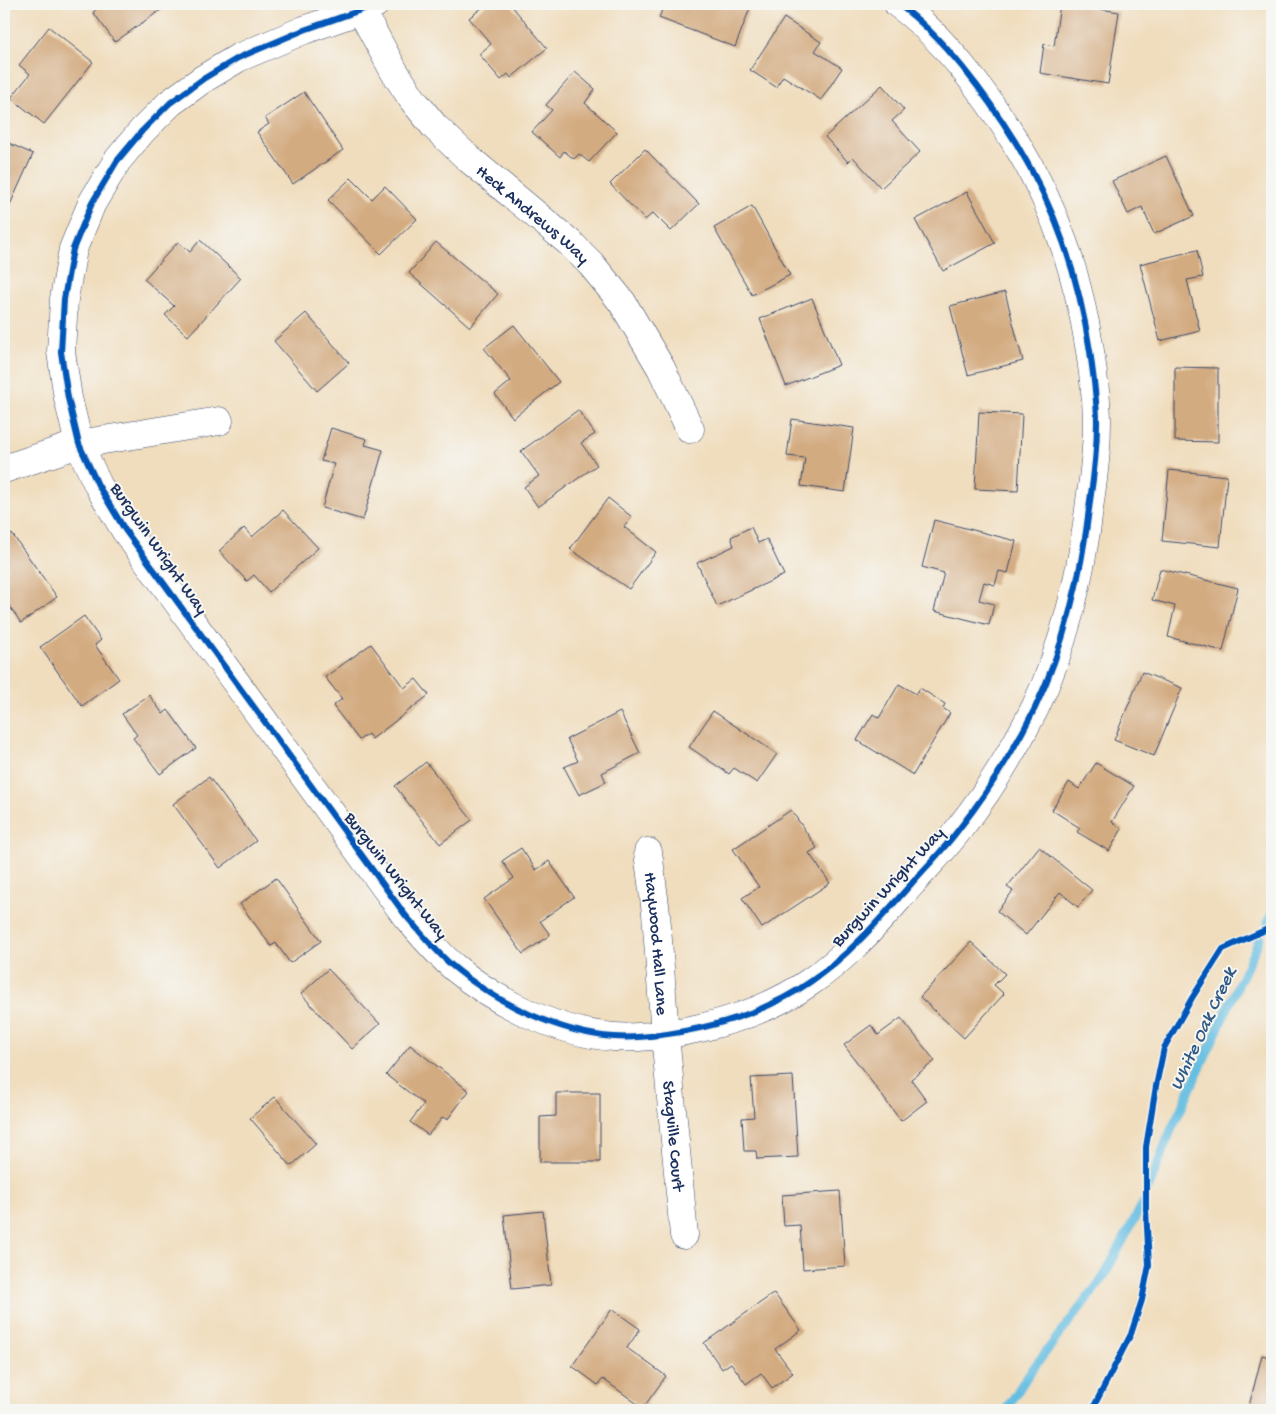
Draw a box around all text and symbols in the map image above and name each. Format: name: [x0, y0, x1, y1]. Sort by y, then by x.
street label: Heck Andrews Way: [471, 161, 593, 269]
street label: Burgwin Wright Way: [104, 479, 211, 620]
street label: Burgwin Wright Way: [338, 808, 451, 945]
street label: Burgwin Wright Way: [827, 823, 950, 953]
street label: Haywood Hall Lane: [638, 871, 672, 1017]
water label: White Oak Creek: [1166, 963, 1243, 1094]
street label: Stagville Court: [656, 1080, 688, 1194]

